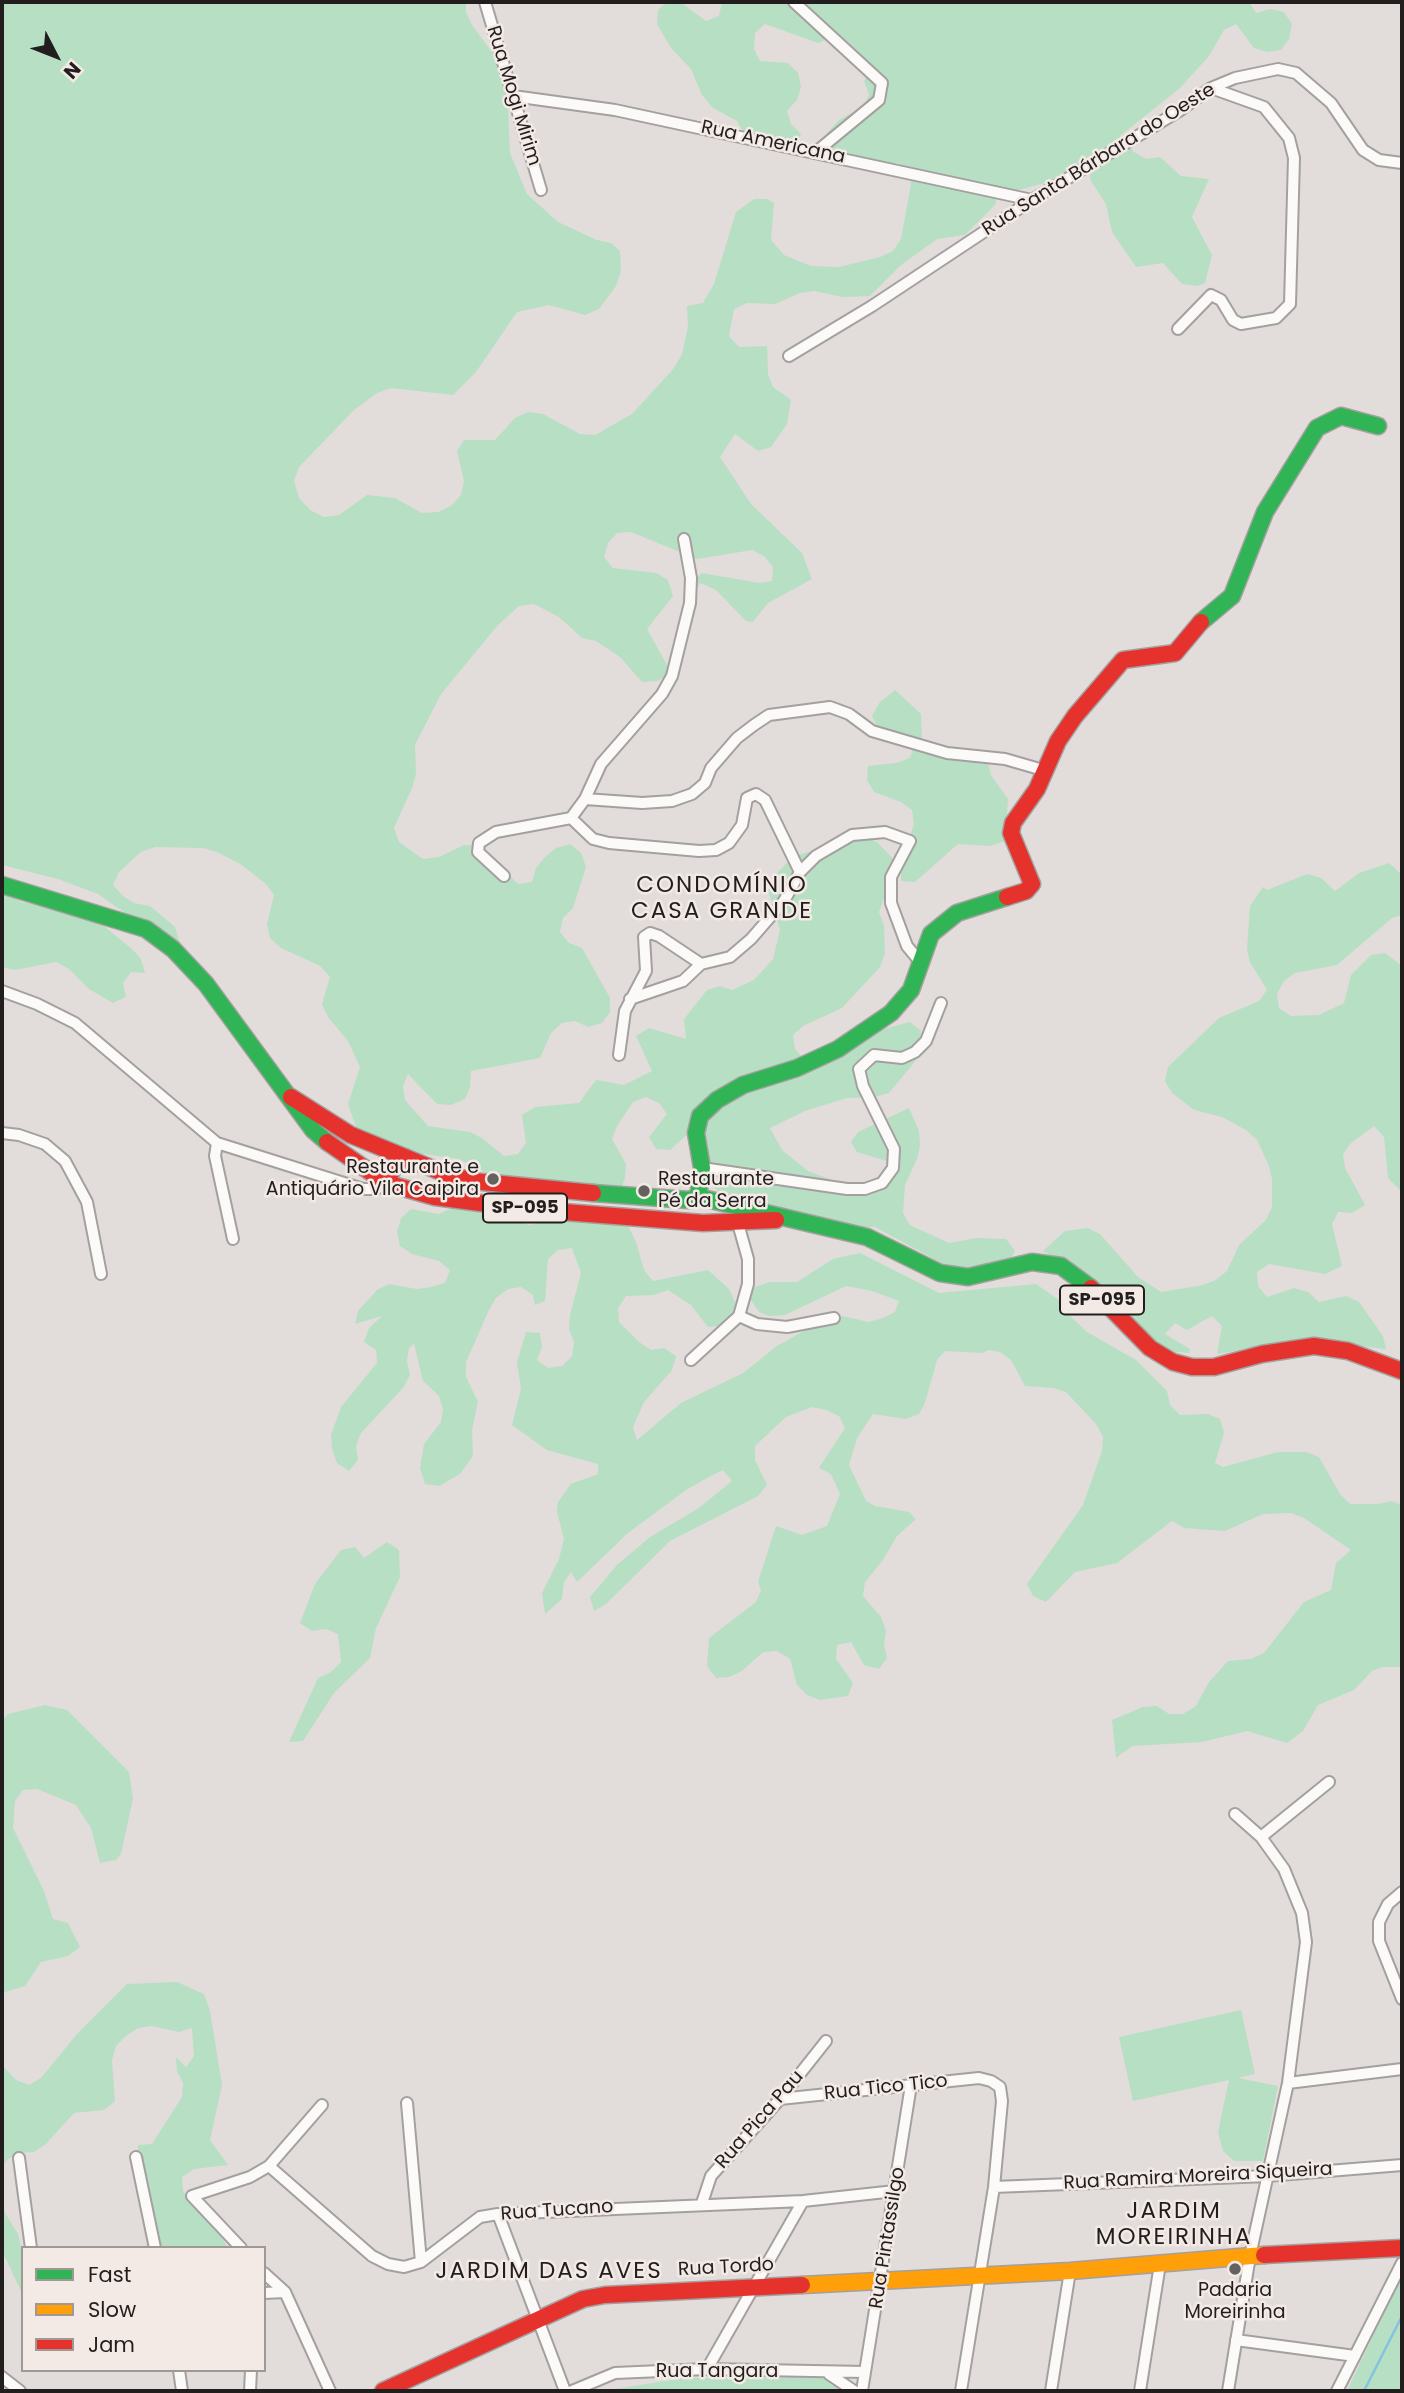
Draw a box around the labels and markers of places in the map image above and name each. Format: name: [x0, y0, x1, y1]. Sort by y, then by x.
place label: Restaurante e Antiquário Vila Caipira: [266, 1157, 479, 1201]
place label: Restaurante Pé da Serra: [658, 1169, 774, 1213]
marker: Restaurante e Antiquário Vila Caipira: [485, 1171, 501, 1187]
marker: Restaurante Pé da Serra: [636, 1183, 652, 1199]
marker: Padaria Moreirinha: [1227, 2261, 1243, 2277]
place label: Padaria Moreirinha: [1185, 2280, 1285, 2324]

